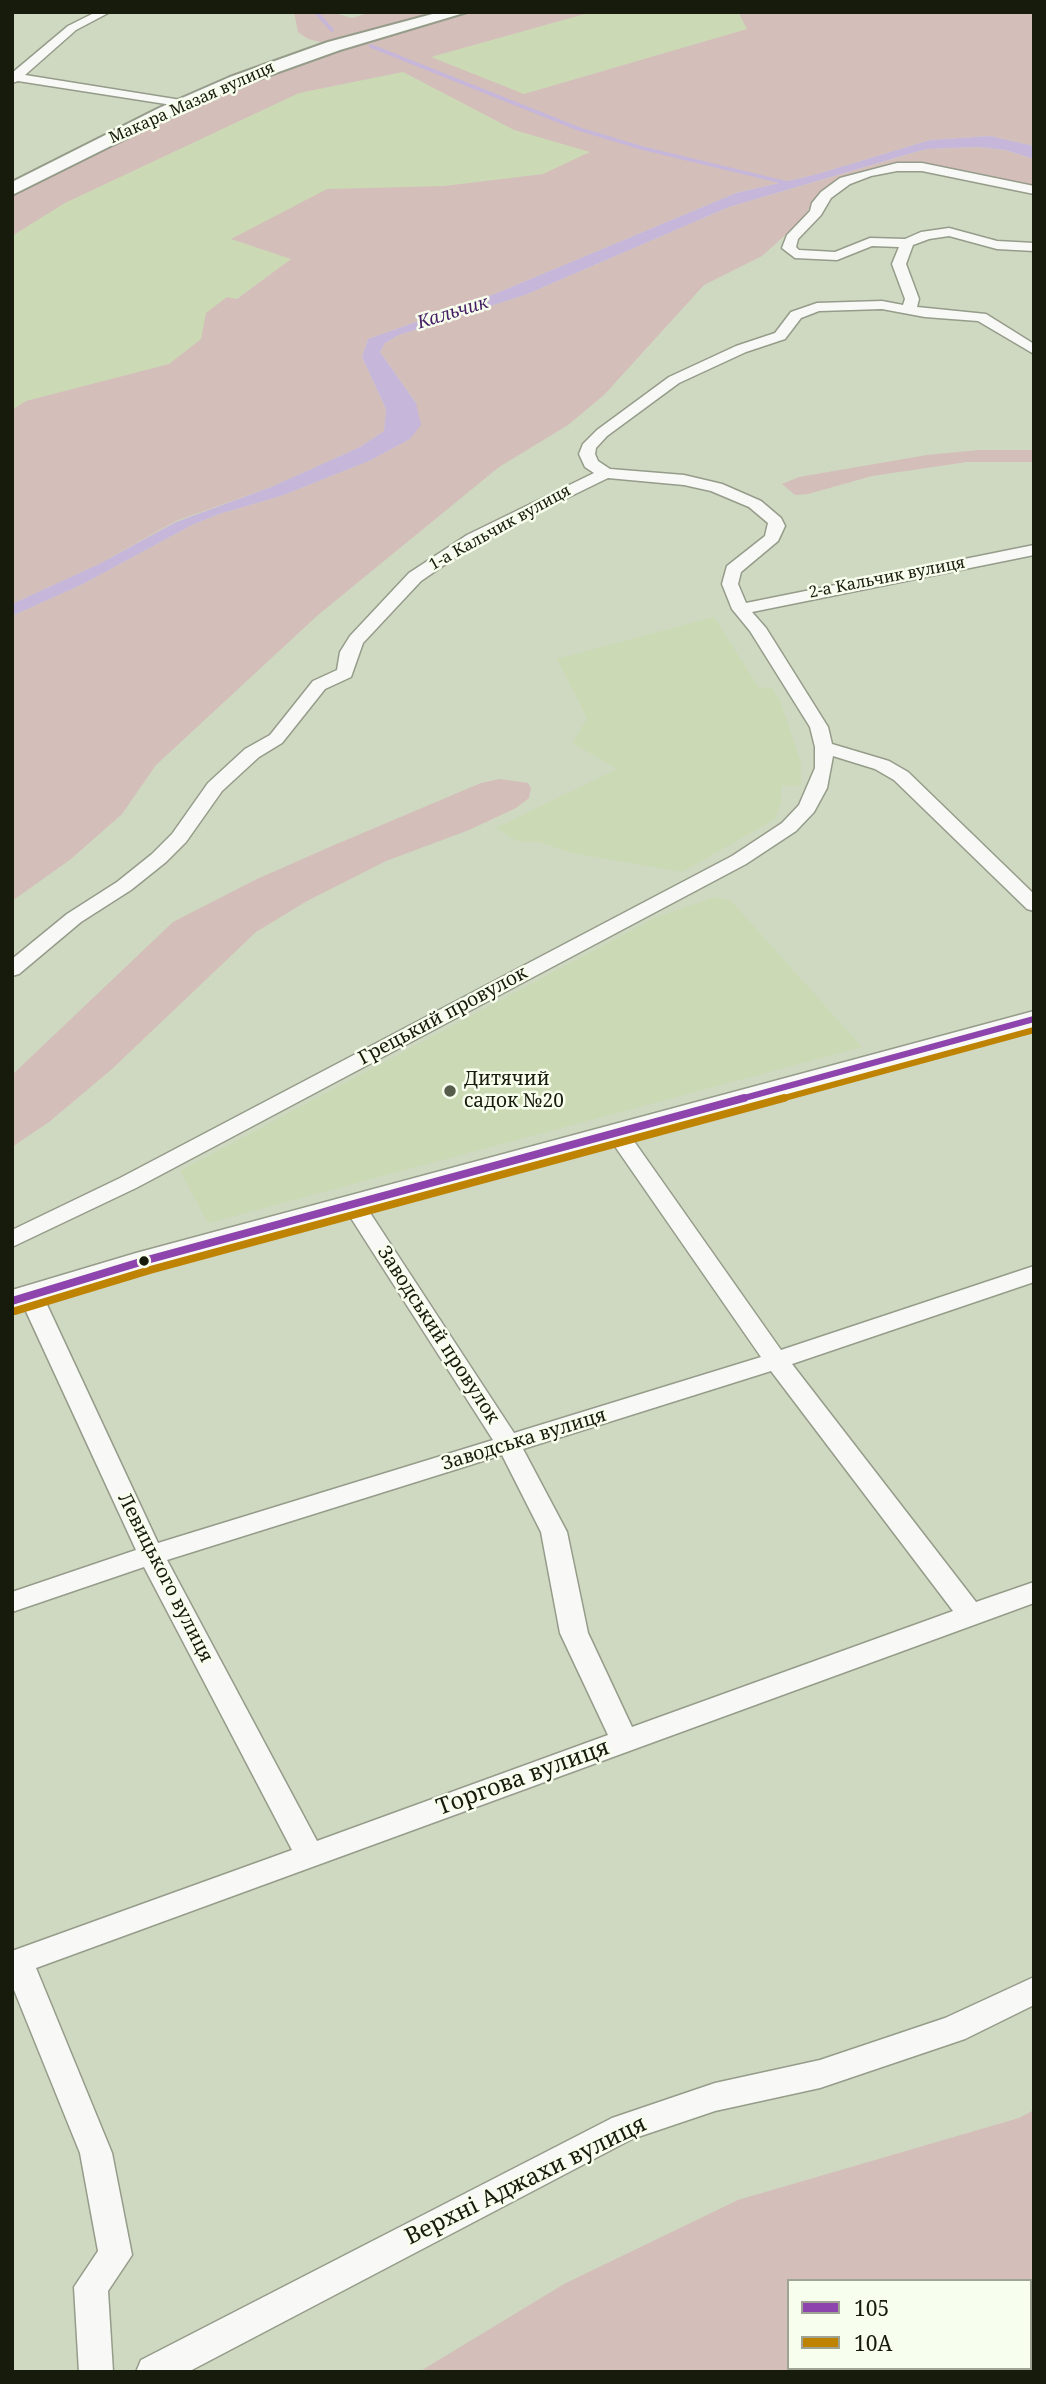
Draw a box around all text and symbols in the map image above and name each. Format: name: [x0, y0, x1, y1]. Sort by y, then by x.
street label: Макара Мазая вулиця: [106, 58, 278, 148]
water label: Кальчик: [415, 292, 491, 334]
street label: 1-а Кальчик вулиця: [426, 481, 574, 575]
street label: 2-а Кальчик вулиця: [807, 553, 967, 603]
street label: Грецький провулок: [354, 962, 532, 1070]
place label: Дитячий садок №20: [464, 1069, 564, 1113]
marker: Дитячий садок №20: [442, 1083, 458, 1099]
street label: Заводський провулок: [372, 1242, 504, 1428]
unlabelled marker: [137, 1254, 151, 1268]
street label: Заводська вулиця: [439, 1404, 609, 1476]
street label: Левицького вулиця: [113, 1490, 217, 1666]
street label: Торгова вулиця: [433, 1734, 613, 1822]
street label: Верхні Аджахи вулиця: [401, 2111, 651, 2251]
legend: [787, 2279, 1032, 2370]
text: 105: [854, 2294, 889, 2322]
text: 10А: [854, 2329, 892, 2357]

